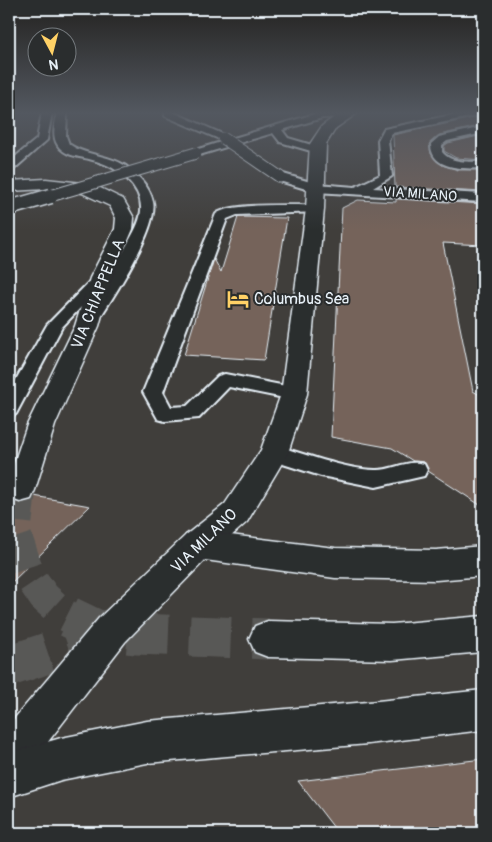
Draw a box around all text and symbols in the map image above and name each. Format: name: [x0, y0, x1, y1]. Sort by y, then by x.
north arrow: [28, 28, 78, 78]
text: N: [48, 55, 59, 73]
street label: VIA MILANO: [383, 183, 458, 205]
street label: VIA CHIAPPELLA: [67, 236, 129, 352]
hotel icon: Columbus Sea: [225, 286, 251, 312]
place label: Columbus Sea: [254, 289, 349, 309]
street label: VIA MILANO: [167, 505, 241, 577]

